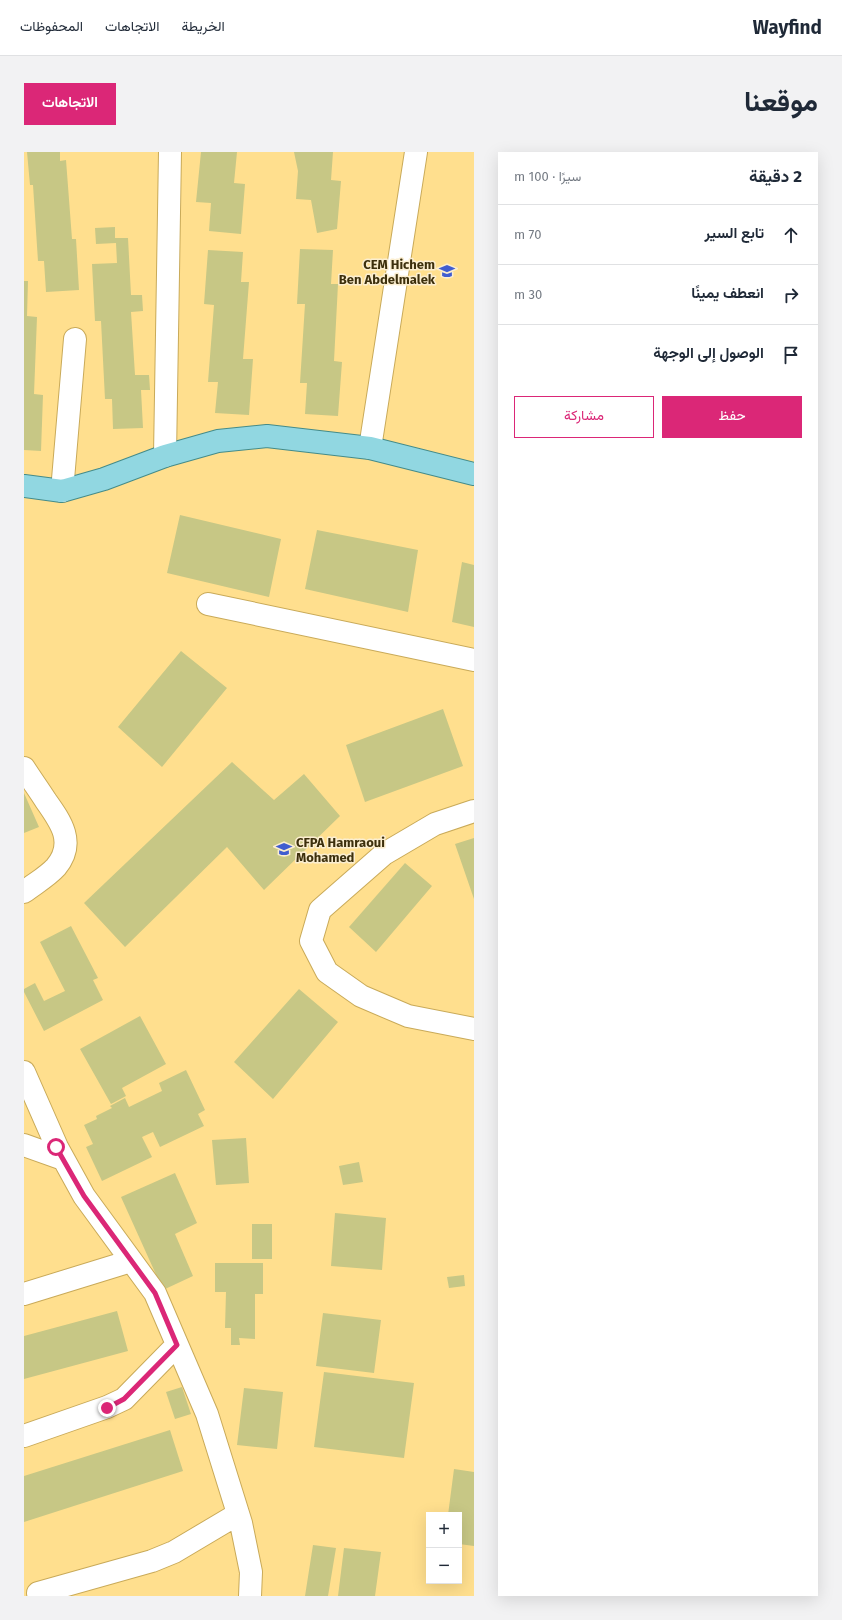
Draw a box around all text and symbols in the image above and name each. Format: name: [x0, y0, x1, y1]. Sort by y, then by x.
text: Wayfind: [753, 16, 822, 39]
text: المحفوظات: [20, 18, 83, 35]
text: الاتجاهات: [105, 18, 159, 35]
text: الخريطة: [181, 18, 225, 35]
button: الاتجاهات: [24, 83, 116, 125]
text: موقعنا: [744, 85, 818, 118]
text: 2 دقيقة: [749, 166, 802, 187]
text: سيرًا · 100 m: [514, 169, 581, 184]
text: تابع السير: [705, 224, 764, 242]
icon: ahead: [780, 224, 802, 246]
text: 70 m: [514, 227, 541, 242]
place label: CEM Hichem Ben Abdelmalek: [339, 257, 436, 287]
school or university icon: CEM Hichem Ben Abdelmalek: [438, 262, 456, 280]
text: انعطف يمينًا: [691, 284, 764, 302]
icon: right: [780, 284, 802, 306]
text: 30 m: [514, 287, 542, 302]
text: الوصول إلى الوجهة: [653, 344, 764, 362]
icon: arrive: [780, 344, 802, 366]
button: مشاركة: [514, 396, 654, 438]
button: حفظ: [662, 396, 802, 438]
place label: CFPA Hamraoui Mohamed: [296, 835, 385, 865]
school or university icon: CFPA Hamraoui Mohamed: [275, 840, 293, 858]
route start: [47, 1138, 65, 1156]
route end: [98, 1399, 116, 1417]
map controls: [426, 1512, 462, 1584]
button: +: [426, 1512, 462, 1548]
button: −: [426, 1548, 462, 1584]

